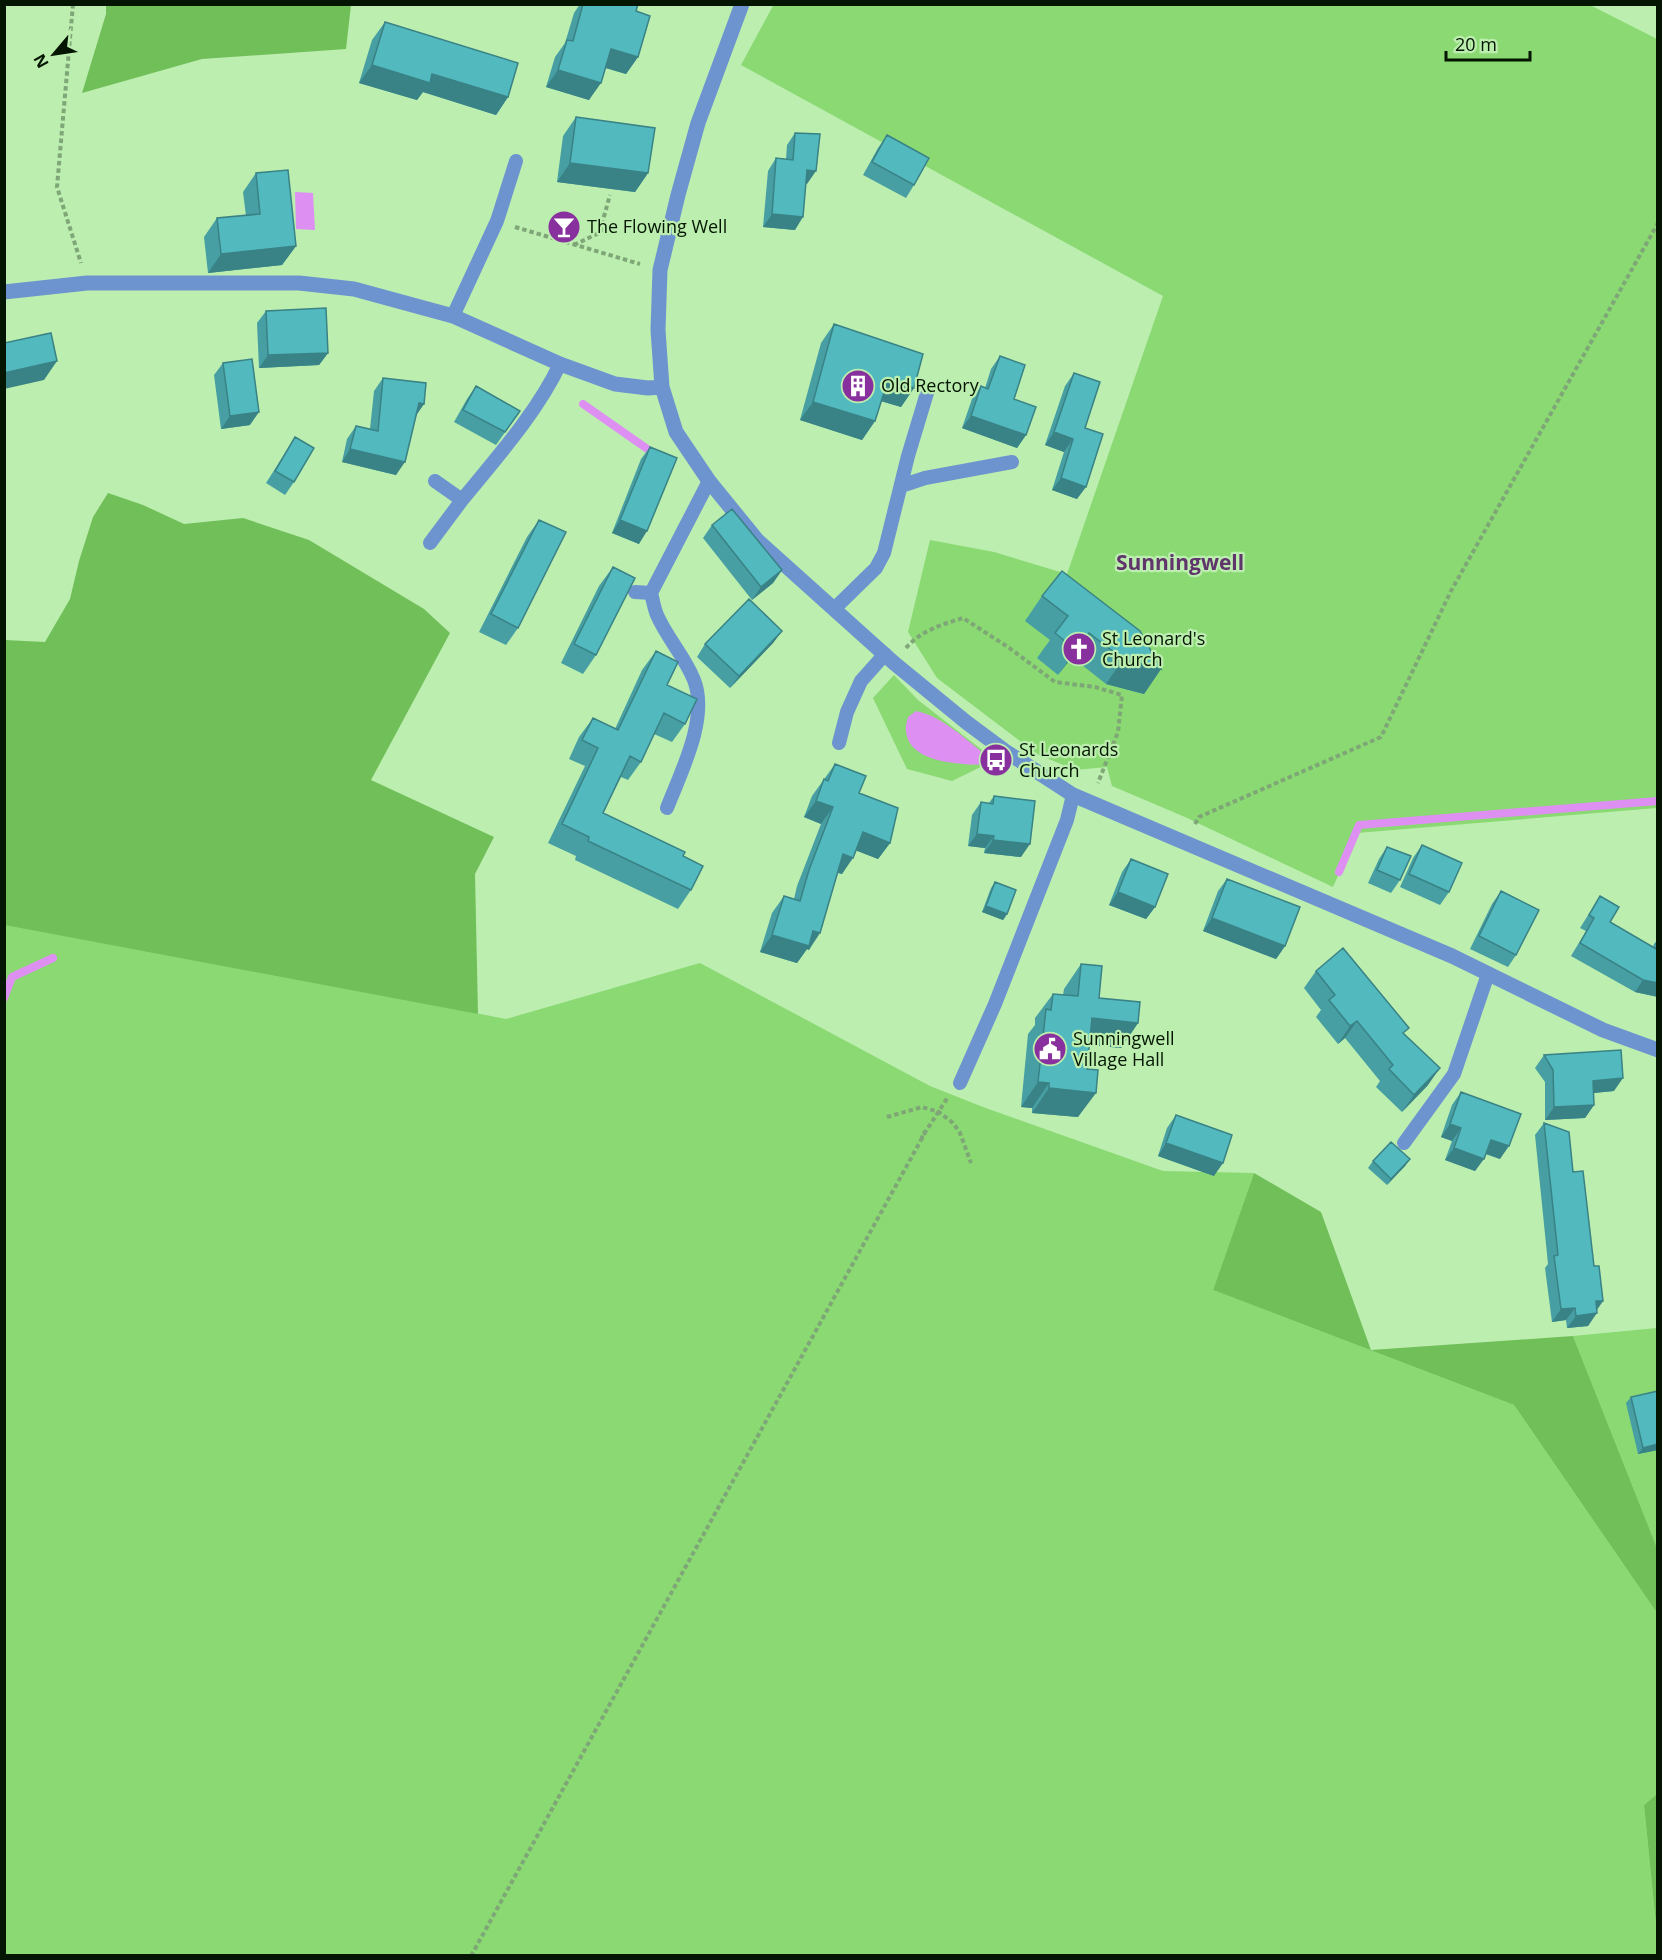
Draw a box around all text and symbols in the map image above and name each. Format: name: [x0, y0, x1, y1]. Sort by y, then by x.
north arrow: [24, 24, 84, 84]
scale bar: [1446, 24, 1530, 62]
text: 20 m: [1455, 32, 1497, 56]
text: N: [28, 50, 54, 72]
bar icon: The Flowing Well: [546, 209, 582, 245]
place label: The Flowing Well: [587, 214, 727, 238]
building icon: Old Rectory: [840, 368, 876, 404]
place label: Old Rectory: [881, 373, 980, 397]
district label: Sunningwell: [1116, 548, 1244, 576]
place label: St Leonard's Church: [1102, 626, 1205, 671]
church icon: St Leonard's Church: [1061, 631, 1097, 667]
place label: St Leonards Church: [1019, 737, 1118, 782]
bus stop icon: St Leonards Church: [978, 742, 1014, 778]
place label: Sunningwell Village Hall: [1073, 1026, 1175, 1071]
public building icon: Sunningwell Village Hall: [1032, 1031, 1068, 1067]

